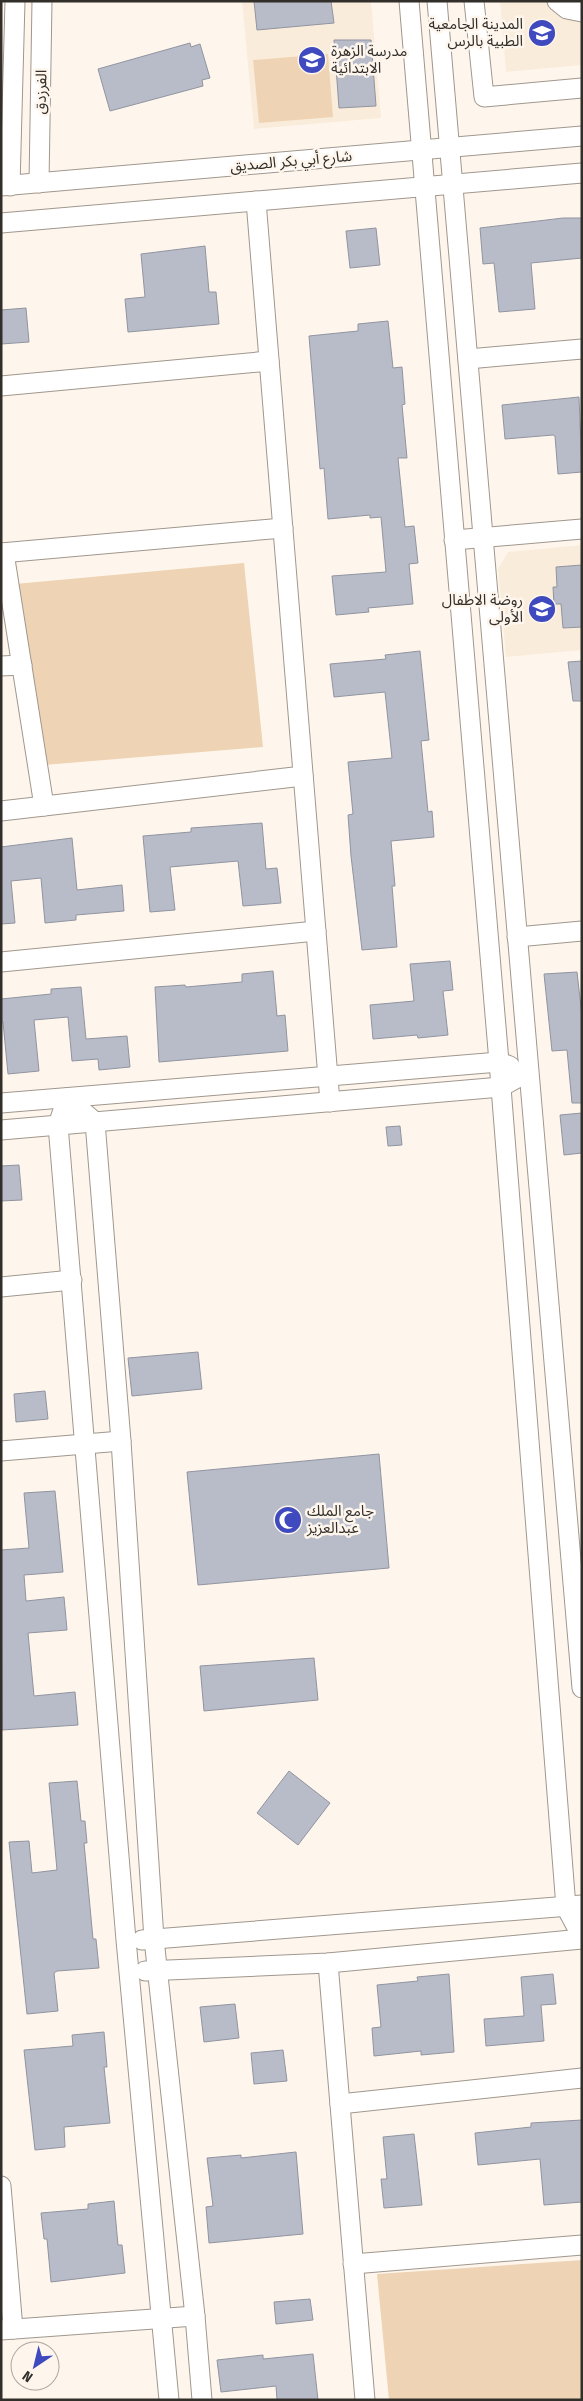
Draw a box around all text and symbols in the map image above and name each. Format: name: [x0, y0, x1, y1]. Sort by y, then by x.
place label: المدينة الجامعية الطبية بالرس: [428, 15, 523, 50]
school or university icon: المدينة الجامعية الطبية بالرس: [527, 18, 557, 48]
place label: مدرسة الزهرة الابتدائية: [331, 42, 407, 77]
school or university icon: مدرسة الزهرة الابتدائية: [297, 45, 327, 75]
street label: الفرزدق: [32, 70, 50, 114]
street label: شارع أبي بكر الصديق: [229, 147, 353, 178]
place label: روضة الاطفال الأولى: [442, 591, 523, 626]
school or university icon: روضة الاطفال الأولى: [527, 594, 557, 624]
place label: جامع الملك عبدالعزيز: [306, 1502, 374, 1537]
mosque icon: جامع الملك عبدالعزيز: [273, 1505, 303, 1535]
north arrow: [10, 2341, 60, 2391]
text: N: [20, 2367, 36, 2386]

